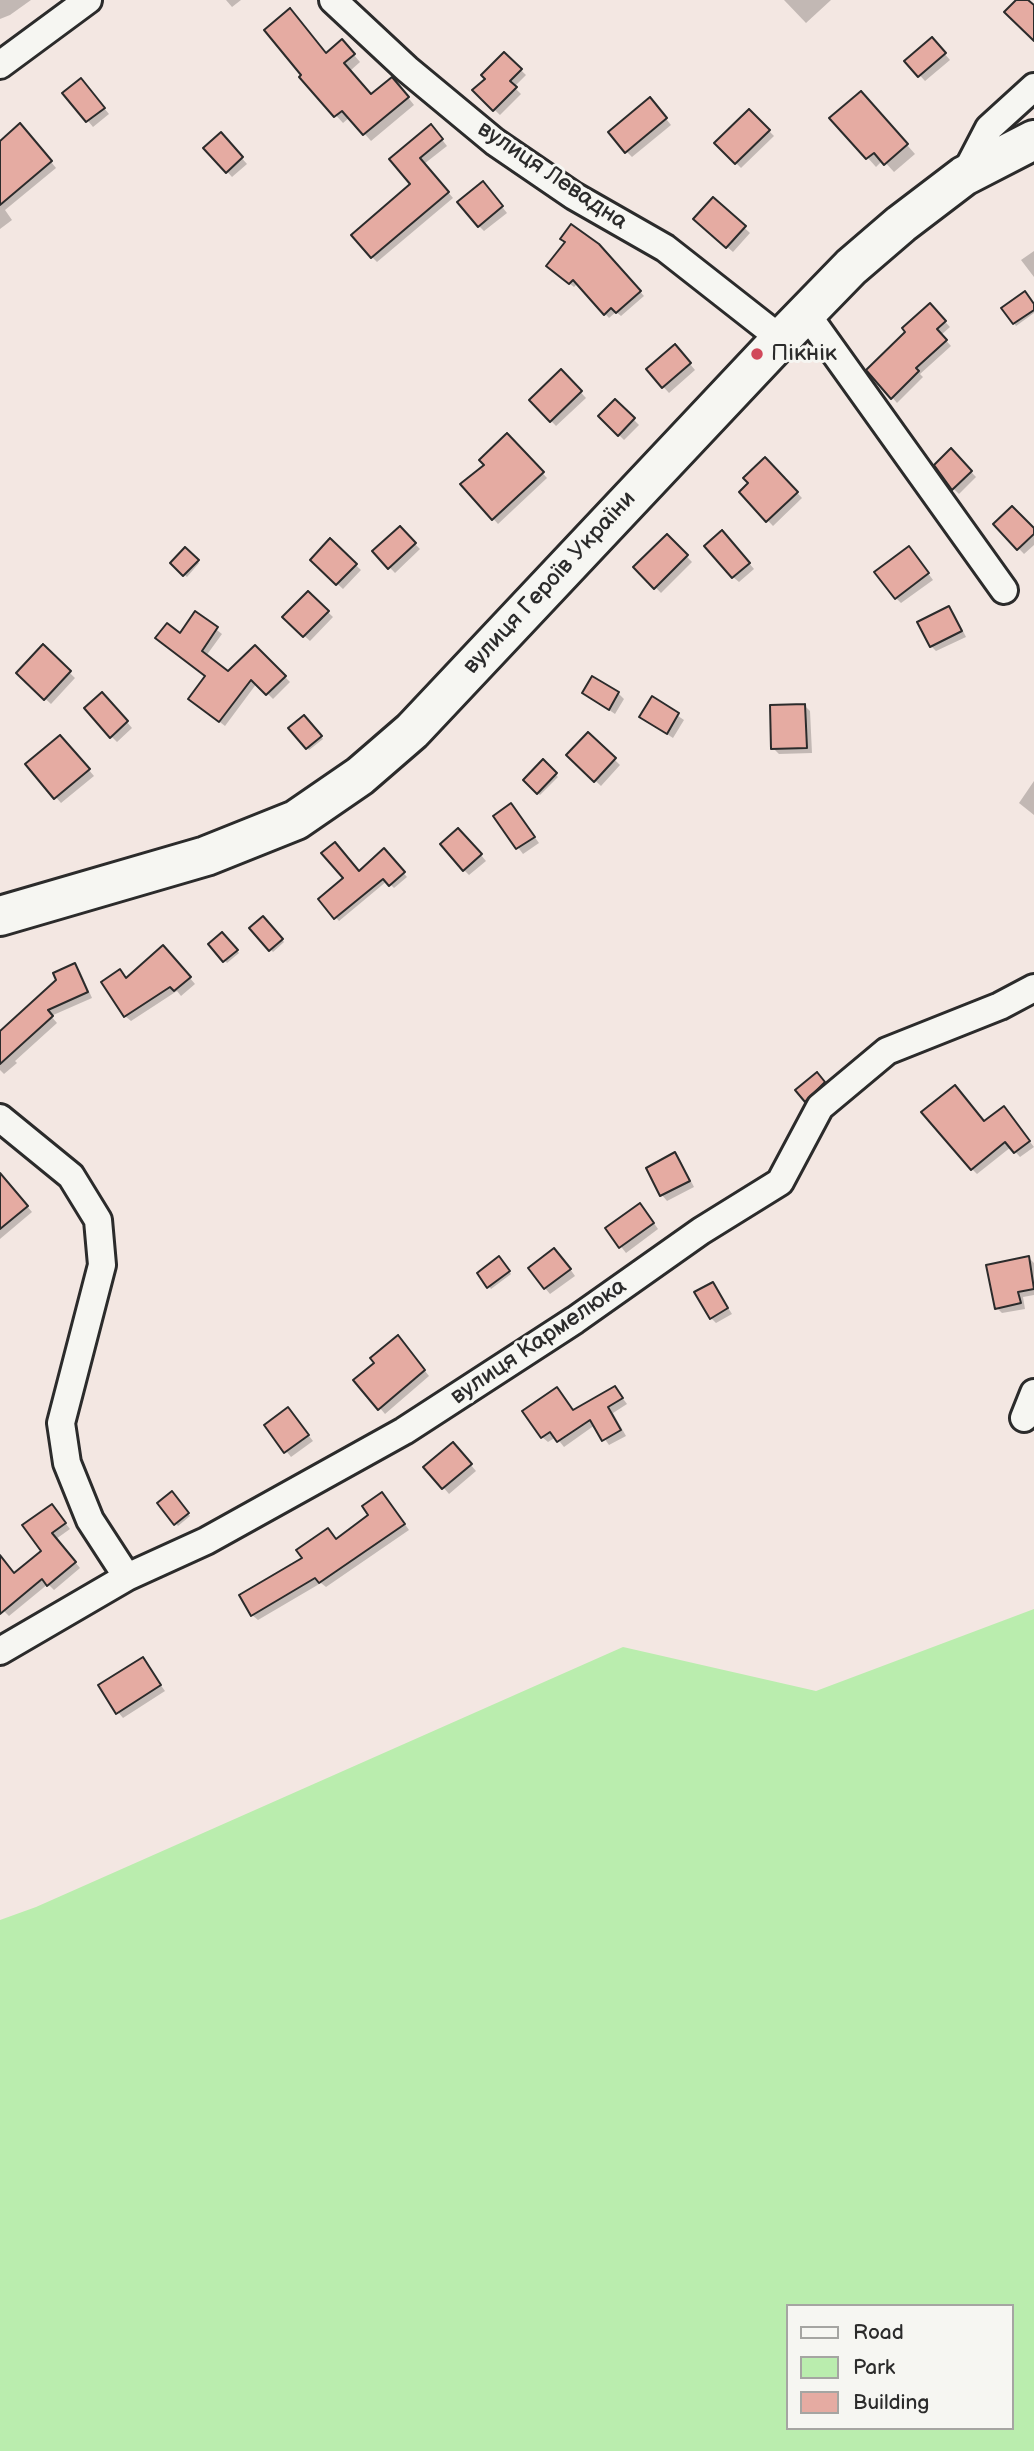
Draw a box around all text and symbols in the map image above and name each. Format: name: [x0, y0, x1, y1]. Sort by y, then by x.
street label: вулиця Левадна: [472, 116, 632, 236]
place label: Пікнік: [771, 340, 837, 368]
marker: Пікнік: [749, 346, 765, 362]
street label: вулиця Героїв України: [458, 486, 642, 680]
street label: вулиця Кармелюка: [446, 1273, 632, 1411]
legend: [786, 2304, 1013, 2430]
text: Road: [853, 2320, 904, 2345]
text: Park: [853, 2355, 895, 2380]
text: Building: [853, 2390, 929, 2415]

